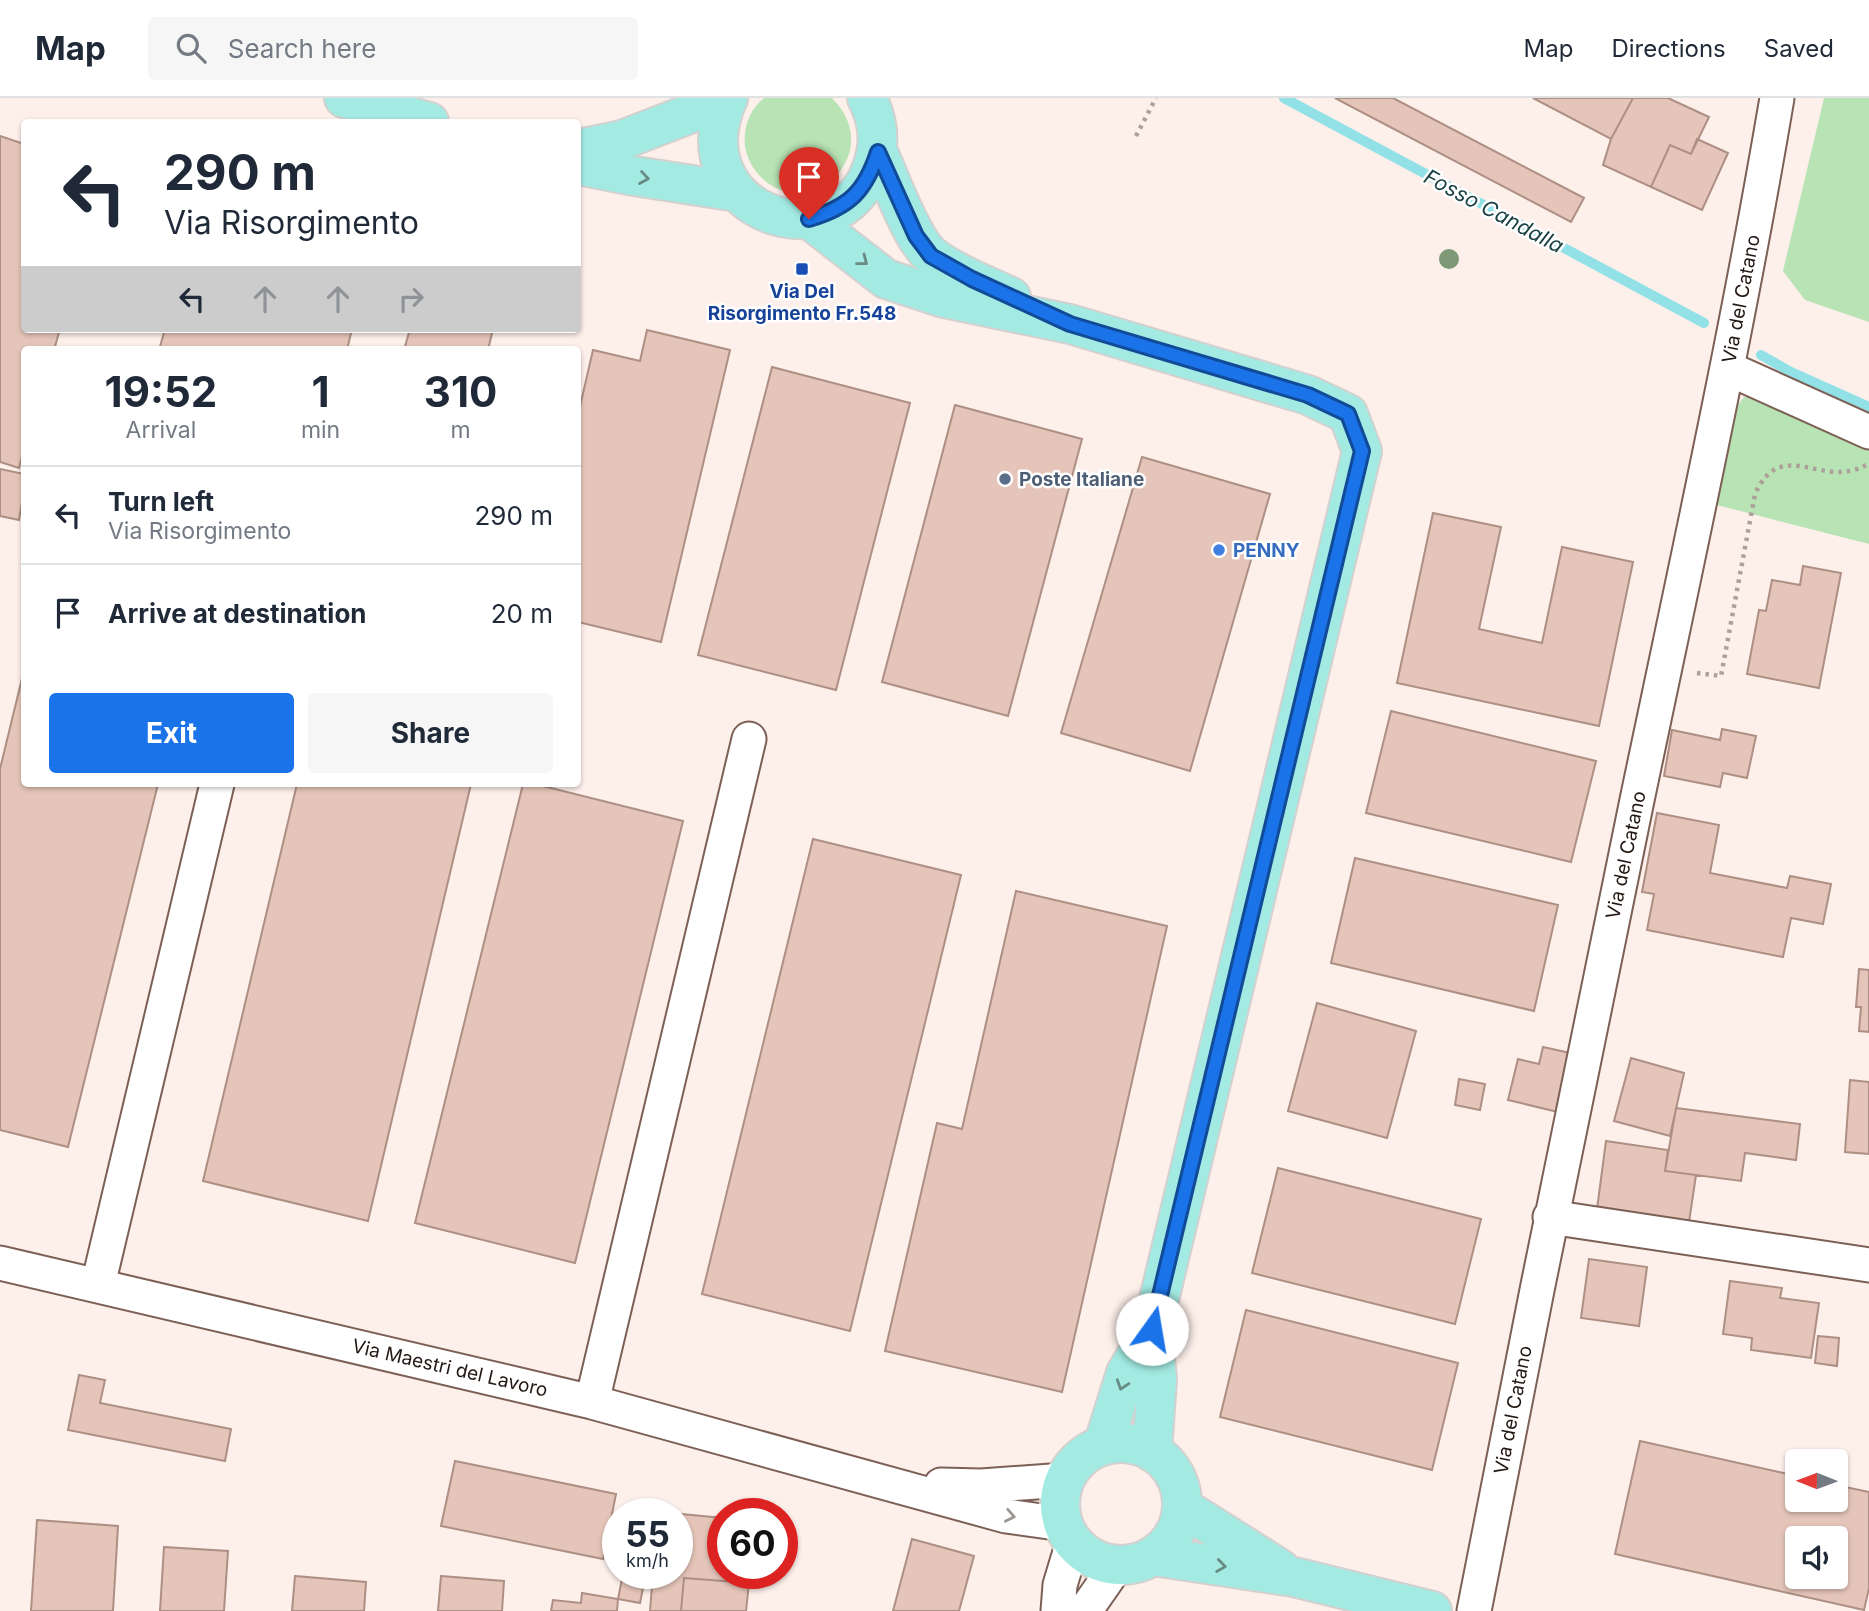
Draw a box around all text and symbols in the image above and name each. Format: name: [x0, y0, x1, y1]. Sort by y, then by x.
search box: [148, 17, 638, 80]
text: Map: [35, 28, 106, 68]
icon: search: [172, 29, 210, 67]
text: Search here: [228, 33, 376, 64]
text: Map: [1524, 34, 1573, 63]
text: Directions: [1611, 34, 1726, 63]
text: Saved: [1764, 34, 1834, 63]
text: 290 m: [164, 143, 316, 202]
icon: left: [49, 147, 140, 238]
pin: [779, 147, 839, 219]
icon: arrive: [790, 158, 828, 196]
water label: Fosso Candalla: [1420, 164, 1568, 258]
one-way arrow: [639, 170, 650, 185]
text: Via Risorgimento: [164, 203, 419, 242]
street label: Via del Catano: [1717, 233, 1765, 365]
one-way arrow: [855, 253, 868, 266]
marker: Via Del Risorgimento Fr.548: [794, 261, 810, 277]
icon: left: [173, 280, 211, 318]
icon: ahead: [246, 280, 284, 318]
icon: ahead: [319, 280, 357, 318]
icon: right: [392, 280, 430, 318]
place label: Via Del Risorgimento Fr.548: [708, 280, 896, 325]
text: 19:52: [105, 366, 217, 417]
text: 1: [312, 366, 330, 417]
text: 310: [424, 366, 497, 417]
text: Arrival: [126, 416, 196, 444]
text: min: [301, 416, 340, 444]
text: m: [451, 416, 471, 444]
place label: Poste Italiane: [1019, 468, 1144, 491]
marker: Poste Italiane: [997, 471, 1013, 487]
text: Turn left: [108, 486, 214, 517]
icon: left: [49, 496, 87, 534]
text: 290 m: [475, 500, 553, 531]
text: Via Risorgimento: [108, 517, 291, 545]
place label: PENNY: [1233, 539, 1300, 562]
marker: PENNY: [1211, 542, 1227, 558]
icon: arrive: [49, 594, 87, 632]
text: Arrive at destination: [108, 598, 367, 629]
text: 20 m: [491, 598, 553, 629]
button: Exit: [49, 693, 294, 773]
button: Share: [308, 693, 553, 773]
street label: Via del Catano: [1601, 789, 1651, 921]
position arrow: [1115, 1292, 1189, 1366]
street label: Via Maestri del Lavoro: [350, 1334, 550, 1402]
street label: Via del Catano: [1489, 1344, 1537, 1476]
one-way arrow: [1116, 1378, 1130, 1391]
north arrow: [1785, 1449, 1848, 1512]
map controls: [1785, 1449, 1848, 1589]
speed limit sign: 60: [707, 1498, 798, 1589]
one-way arrow: [1004, 1507, 1016, 1522]
text: 55: [625, 1513, 670, 1555]
button: sound: [1785, 1526, 1848, 1589]
text: km/h: [626, 1550, 669, 1571]
one-way arrow: [1215, 1559, 1227, 1574]

